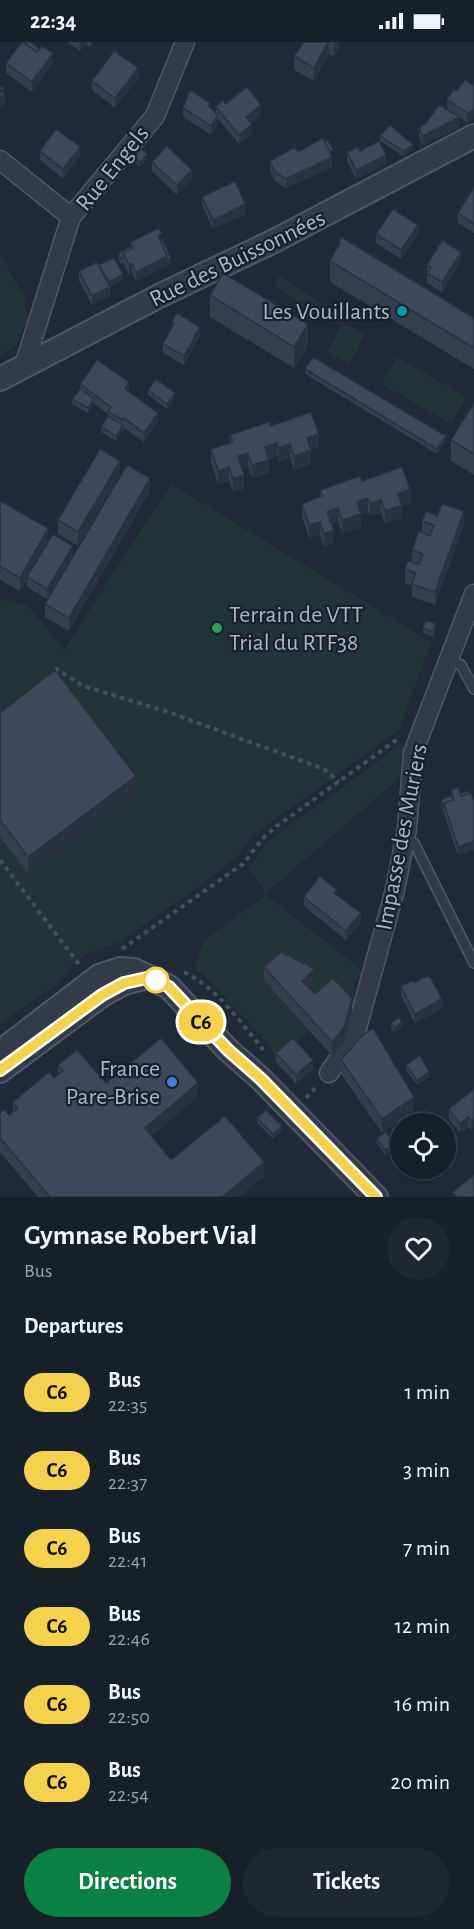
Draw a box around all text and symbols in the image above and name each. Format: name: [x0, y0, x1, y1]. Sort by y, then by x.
text: 22:34: [30, 10, 76, 32]
street label: Rue Engels: [72, 122, 154, 216]
street label: Rue des Buissonnées: [146, 206, 329, 312]
place label: Les Vouillants: [263, 300, 390, 324]
marker: Les Vouillants: [395, 304, 409, 318]
place label: Terrain de VTT Trial du RTF38: [229, 603, 363, 655]
marker: Terrain de VTT Trial du RTF38: [210, 621, 224, 635]
street label: Impasse des Muriers: [372, 742, 432, 933]
unlabelled marker: [143, 967, 169, 993]
line badge: C6: [174, 1002, 228, 1042]
text: C6: [191, 1012, 212, 1033]
place label: France Pare-Brise: [66, 1057, 160, 1109]
marker: France Pare-Brise: [165, 1075, 179, 1089]
map controls: [390, 1113, 456, 1179]
button: locate: [390, 1113, 456, 1179]
button: heart: [387, 1217, 450, 1280]
text: Gymnase Robert Vial: [24, 1222, 257, 1250]
text: Bus: [24, 1261, 52, 1281]
text: Departures: [24, 1315, 124, 1337]
text: Bus: [108, 1369, 141, 1391]
text: 1 min: [405, 1381, 450, 1403]
text: C6: [47, 1382, 68, 1403]
text: 22:35: [108, 1395, 147, 1415]
text: Bus: [108, 1447, 141, 1469]
text: 3 min: [403, 1459, 450, 1481]
text: C6: [47, 1460, 68, 1481]
text: 22:37: [108, 1473, 147, 1493]
text: Bus: [108, 1525, 141, 1547]
text: 7 min: [403, 1537, 450, 1559]
text: C6: [47, 1538, 68, 1559]
text: 22:41: [108, 1551, 147, 1571]
text: Bus: [108, 1603, 141, 1625]
text: 12 min: [395, 1615, 450, 1637]
text: C6: [47, 1616, 68, 1637]
text: 22:46: [108, 1629, 150, 1649]
text: Bus: [108, 1681, 141, 1703]
text: 16 min: [394, 1693, 450, 1715]
text: C6: [47, 1694, 68, 1715]
text: 22:50: [108, 1707, 150, 1727]
text: Bus: [108, 1759, 141, 1781]
text: 20 min: [390, 1771, 450, 1793]
text: C6: [47, 1772, 68, 1793]
text: 22:54: [108, 1785, 149, 1805]
button: Directions: [24, 1848, 231, 1917]
button: Tickets: [243, 1848, 450, 1917]

